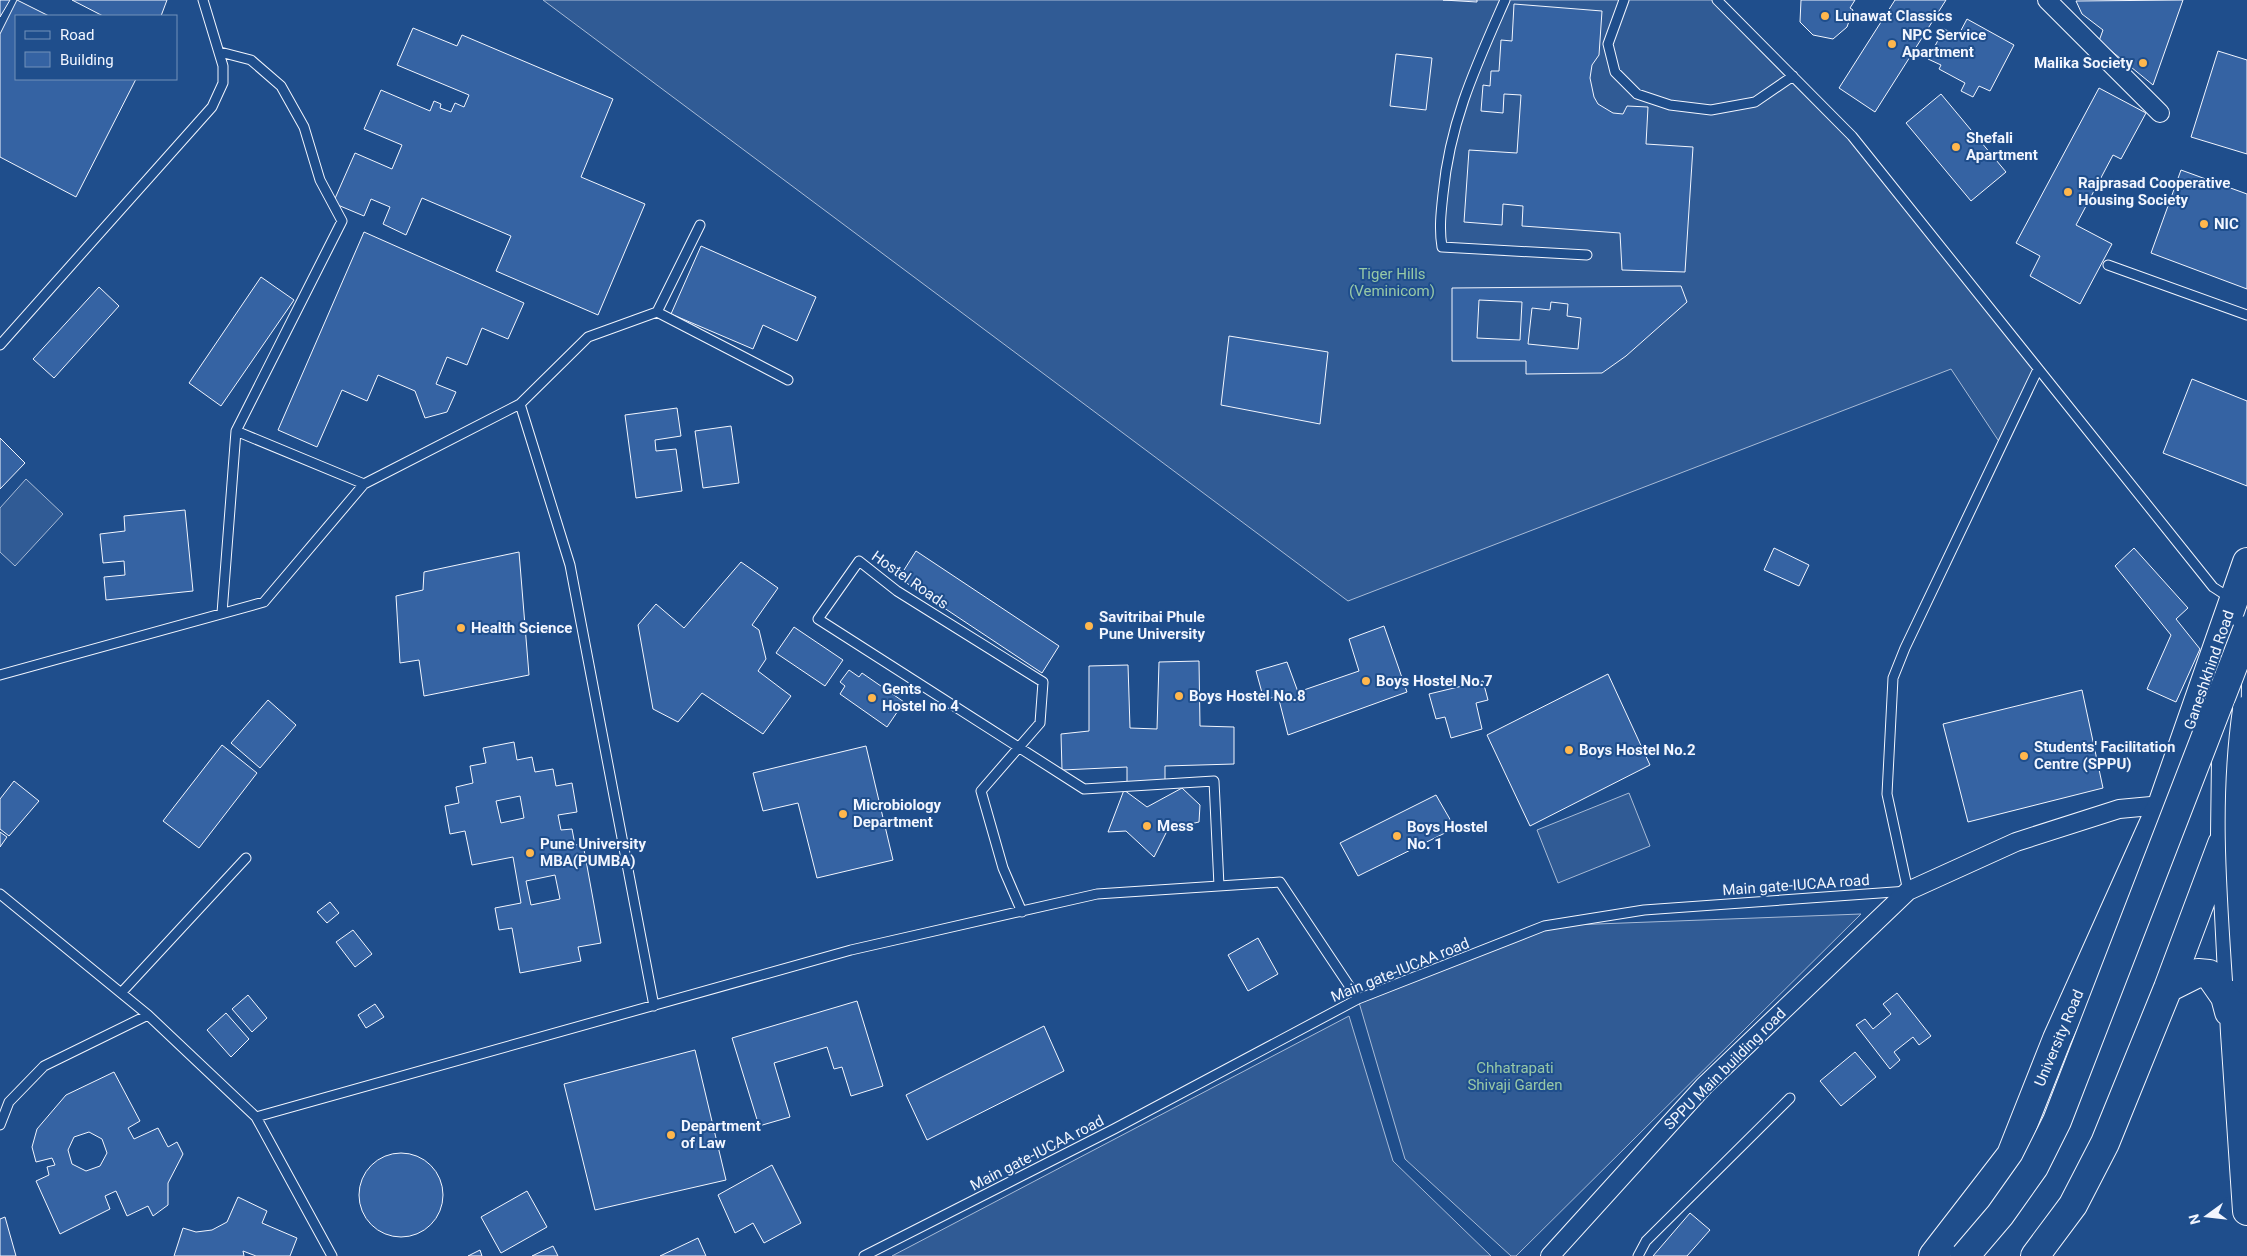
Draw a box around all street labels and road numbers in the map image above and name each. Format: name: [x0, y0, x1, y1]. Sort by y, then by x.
street label: Hostel Roads: [868, 547, 952, 613]
street label: Ganeshkhind Road: [2180, 608, 2238, 732]
street label: Main gate-IUCAA road: [1722, 871, 1870, 899]
street label: Main gate-IUCAA road: [1328, 934, 1472, 1006]
street label: University Road: [2031, 987, 2087, 1089]
street label: SPPU Main building road: [1660, 1004, 1790, 1134]
street label: Main gate-IUCAA road: [967, 1112, 1107, 1194]

